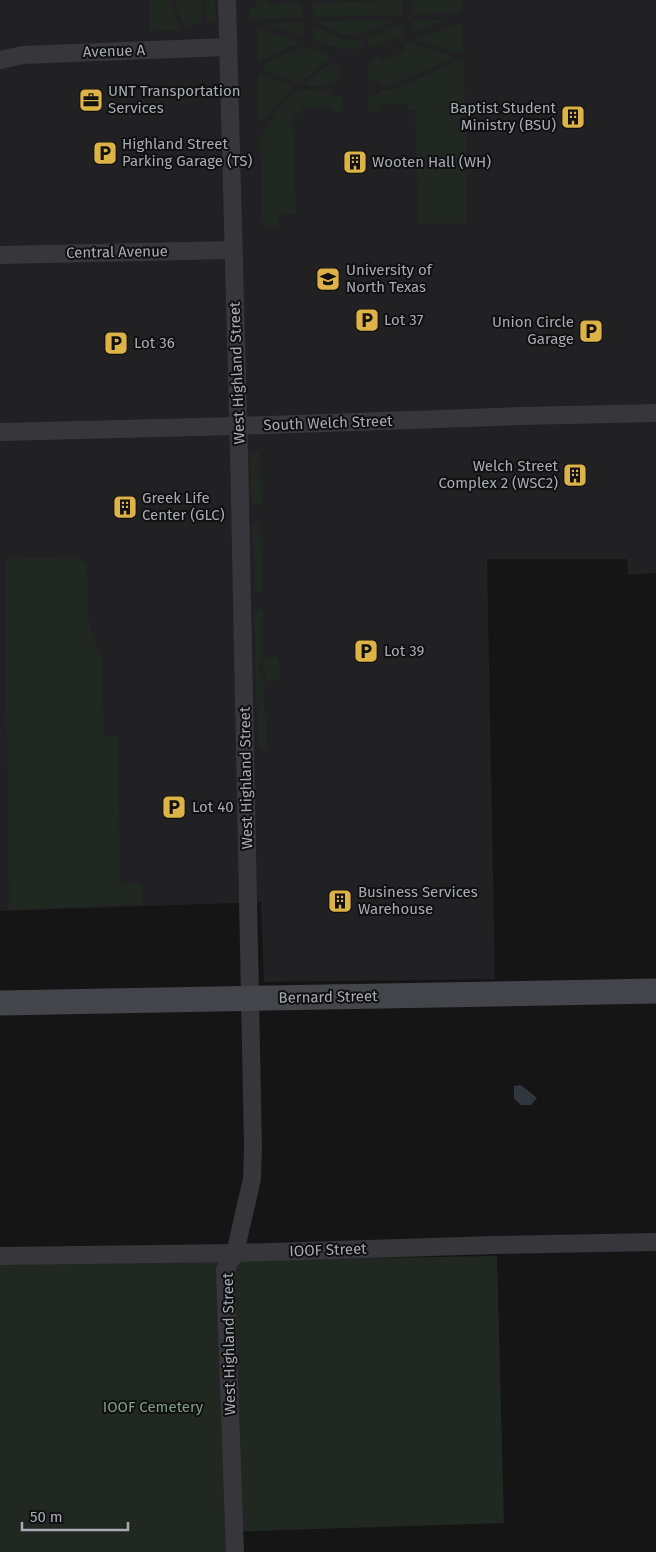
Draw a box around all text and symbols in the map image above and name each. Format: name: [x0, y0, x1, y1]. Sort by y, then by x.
street label: Avenue A: [83, 41, 146, 61]
place label: UNT Transportation Services: [108, 82, 241, 117]
office icon: UNT Transportation Services: [78, 87, 104, 113]
place label: Baptist Student Ministry (BSU): [450, 99, 557, 134]
building icon: Baptist Student Ministry (BSU): [560, 104, 586, 130]
place label: Highland Street Parking Garage (TS): [122, 135, 252, 170]
parking icon: Highland Street Parking Garage (TS): [92, 140, 118, 166]
building icon: Wooten Hall (WH): [342, 149, 368, 175]
place label: Wooten Hall (WH): [372, 153, 491, 171]
street label: Central Avenue: [66, 242, 168, 262]
place label: University of North Texas: [346, 261, 433, 296]
school or university icon: University of North Texas: [315, 266, 341, 292]
street label: West Highland Street: [225, 301, 248, 445]
parking icon: Lot 37: [354, 307, 380, 333]
place label: Lot 37: [384, 311, 424, 329]
place label: Union Circle Garage: [492, 313, 574, 348]
parking icon: Union Circle Garage: [578, 318, 604, 344]
parking icon: Lot 36: [103, 330, 129, 356]
place label: Lot 36: [134, 334, 175, 352]
street label: South Welch Street: [263, 412, 393, 434]
place label: Welch Street Complex 2 (WSC2): [438, 457, 559, 492]
building icon: Welch Street Complex 2 (WSC2): [562, 462, 588, 488]
place label: Greek Life Center (GLC): [142, 489, 225, 524]
building icon: Greek Life Center (GLC): [112, 494, 138, 520]
parking icon: Lot 39: [353, 638, 379, 664]
place label: Lot 39: [384, 642, 425, 660]
street label: West Highland Street: [236, 706, 256, 850]
parking icon: Lot 40: [161, 794, 187, 820]
place label: Lot 40: [192, 798, 234, 816]
place label: Business Services Warehouse: [358, 883, 478, 918]
building icon: Business Services Warehouse: [327, 888, 353, 914]
street label: Bernard Street: [278, 987, 378, 1007]
street label: IOOF Street: [289, 1240, 367, 1260]
street label: West Highland Street: [219, 1272, 239, 1416]
park label: IOOF Cemetery: [103, 1398, 204, 1416]
scale bar: [22, 1500, 129, 1532]
text: 50 m: [30, 1508, 63, 1526]

